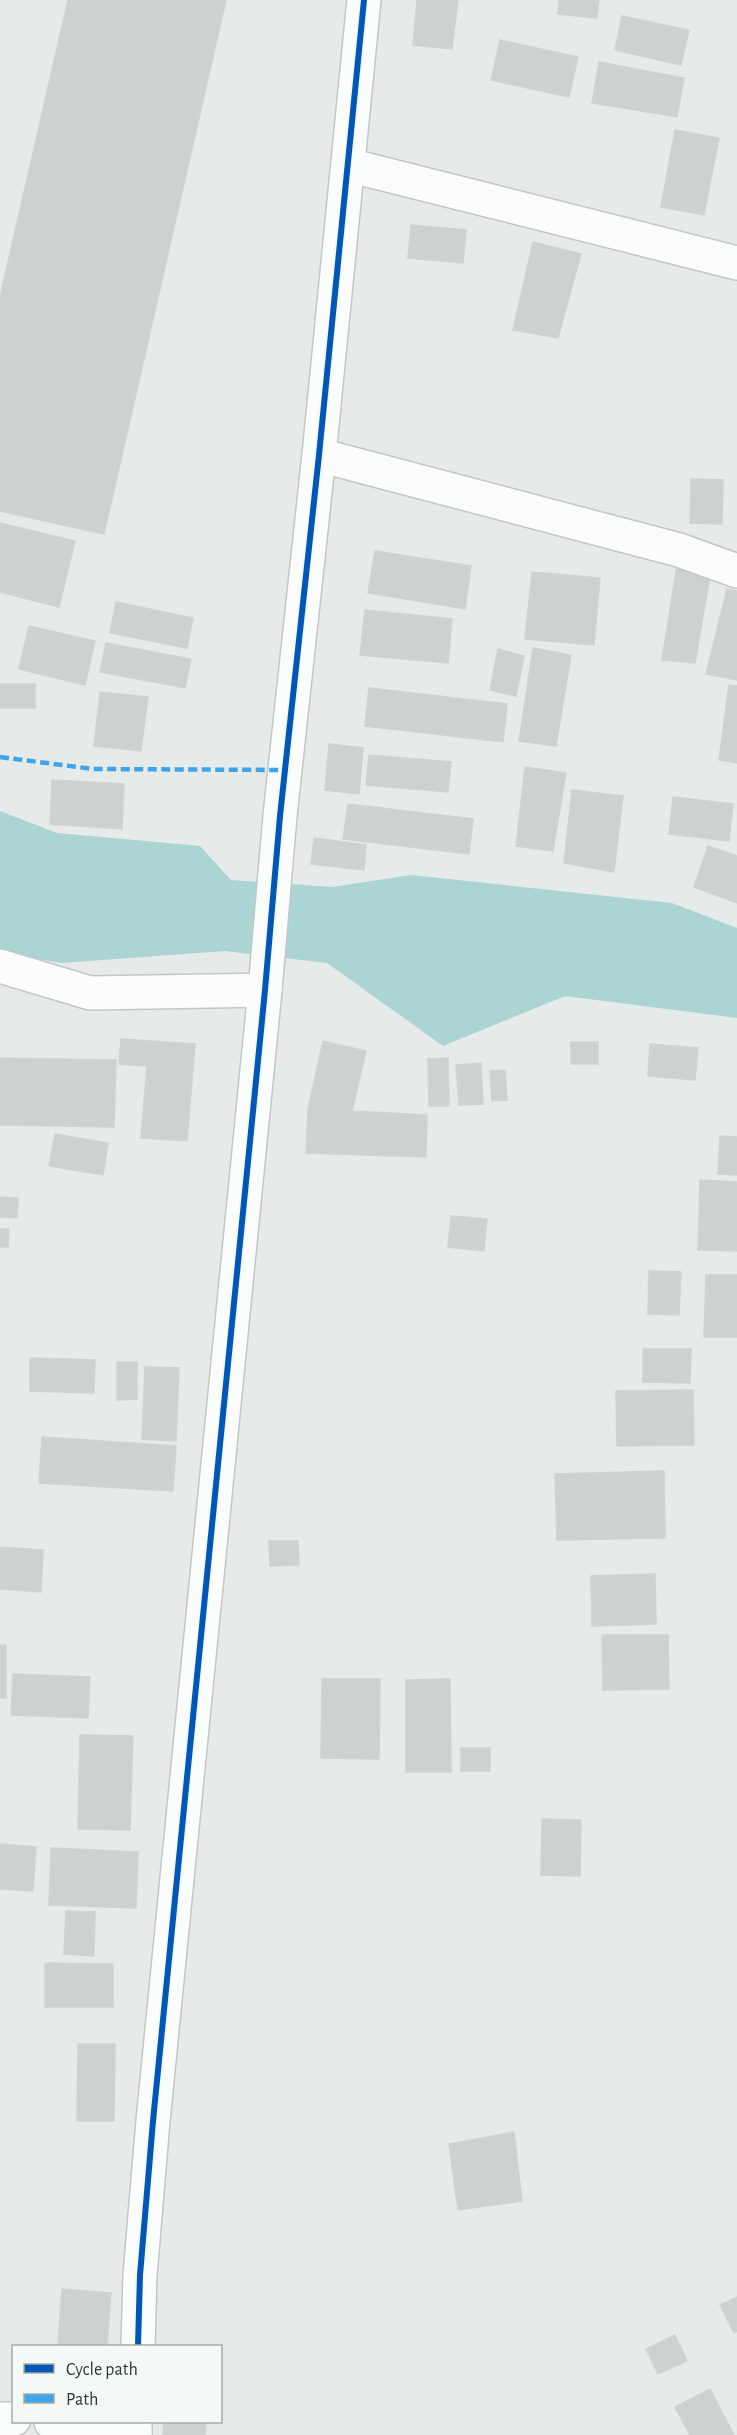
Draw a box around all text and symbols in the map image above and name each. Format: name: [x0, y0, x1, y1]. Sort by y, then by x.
legend: [12, 2345, 222, 2423]
text: Cycle path: [66, 2361, 138, 2379]
text: Path: [66, 2391, 98, 2409]

